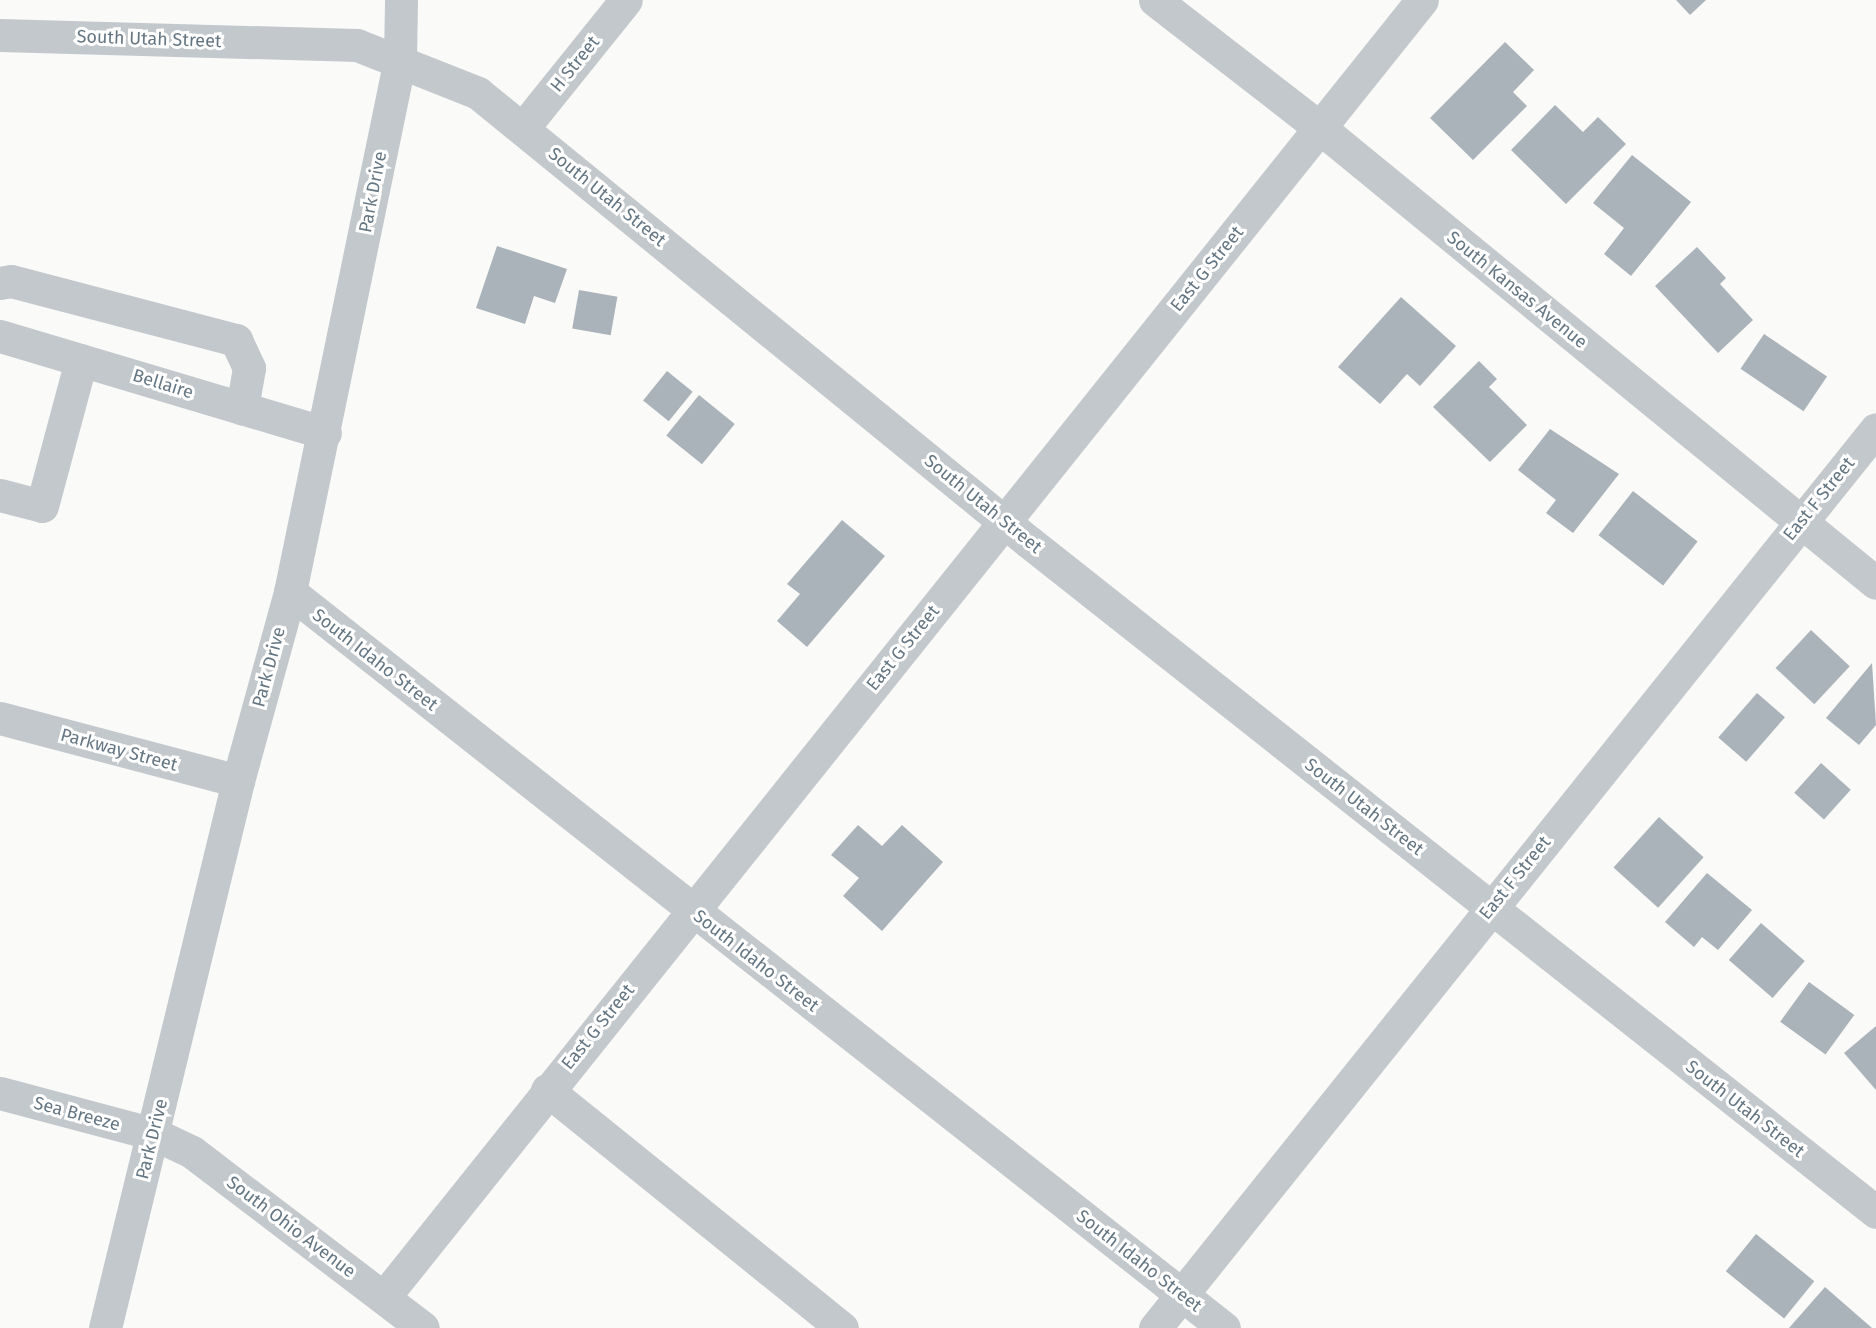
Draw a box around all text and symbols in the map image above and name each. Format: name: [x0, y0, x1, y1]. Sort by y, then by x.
street label: South Utah Street: [76, 26, 222, 52]
street label: H Street: [546, 32, 604, 96]
street label: South Utah Street: [544, 143, 670, 251]
street label: Park Drive: [355, 149, 391, 235]
street label: East G Street: [1166, 222, 1248, 316]
street label: South Kansas Avenue: [1443, 227, 1591, 353]
street label: Bellaire: [130, 365, 196, 403]
street label: South Utah Street: [920, 450, 1046, 558]
street label: East F Street: [1779, 453, 1859, 545]
street label: East G Street: [862, 601, 944, 695]
street label: South Idaho Street: [308, 604, 442, 716]
street label: Park Drive: [248, 624, 290, 710]
street label: Parkway Street: [58, 724, 180, 776]
street label: South Utah Street: [1300, 754, 1428, 860]
street label: East F Street: [1475, 832, 1555, 924]
street label: South Idaho Street: [689, 905, 823, 1017]
street label: East G Street: [557, 980, 639, 1074]
street label: South Utah Street: [1681, 1056, 1809, 1162]
street label: Sea Breeze: [32, 1092, 122, 1136]
street label: Park Drive: [132, 1096, 172, 1182]
street label: South Ohio Avenue: [222, 1172, 360, 1282]
street label: South Idaho Street: [1072, 1205, 1206, 1317]

